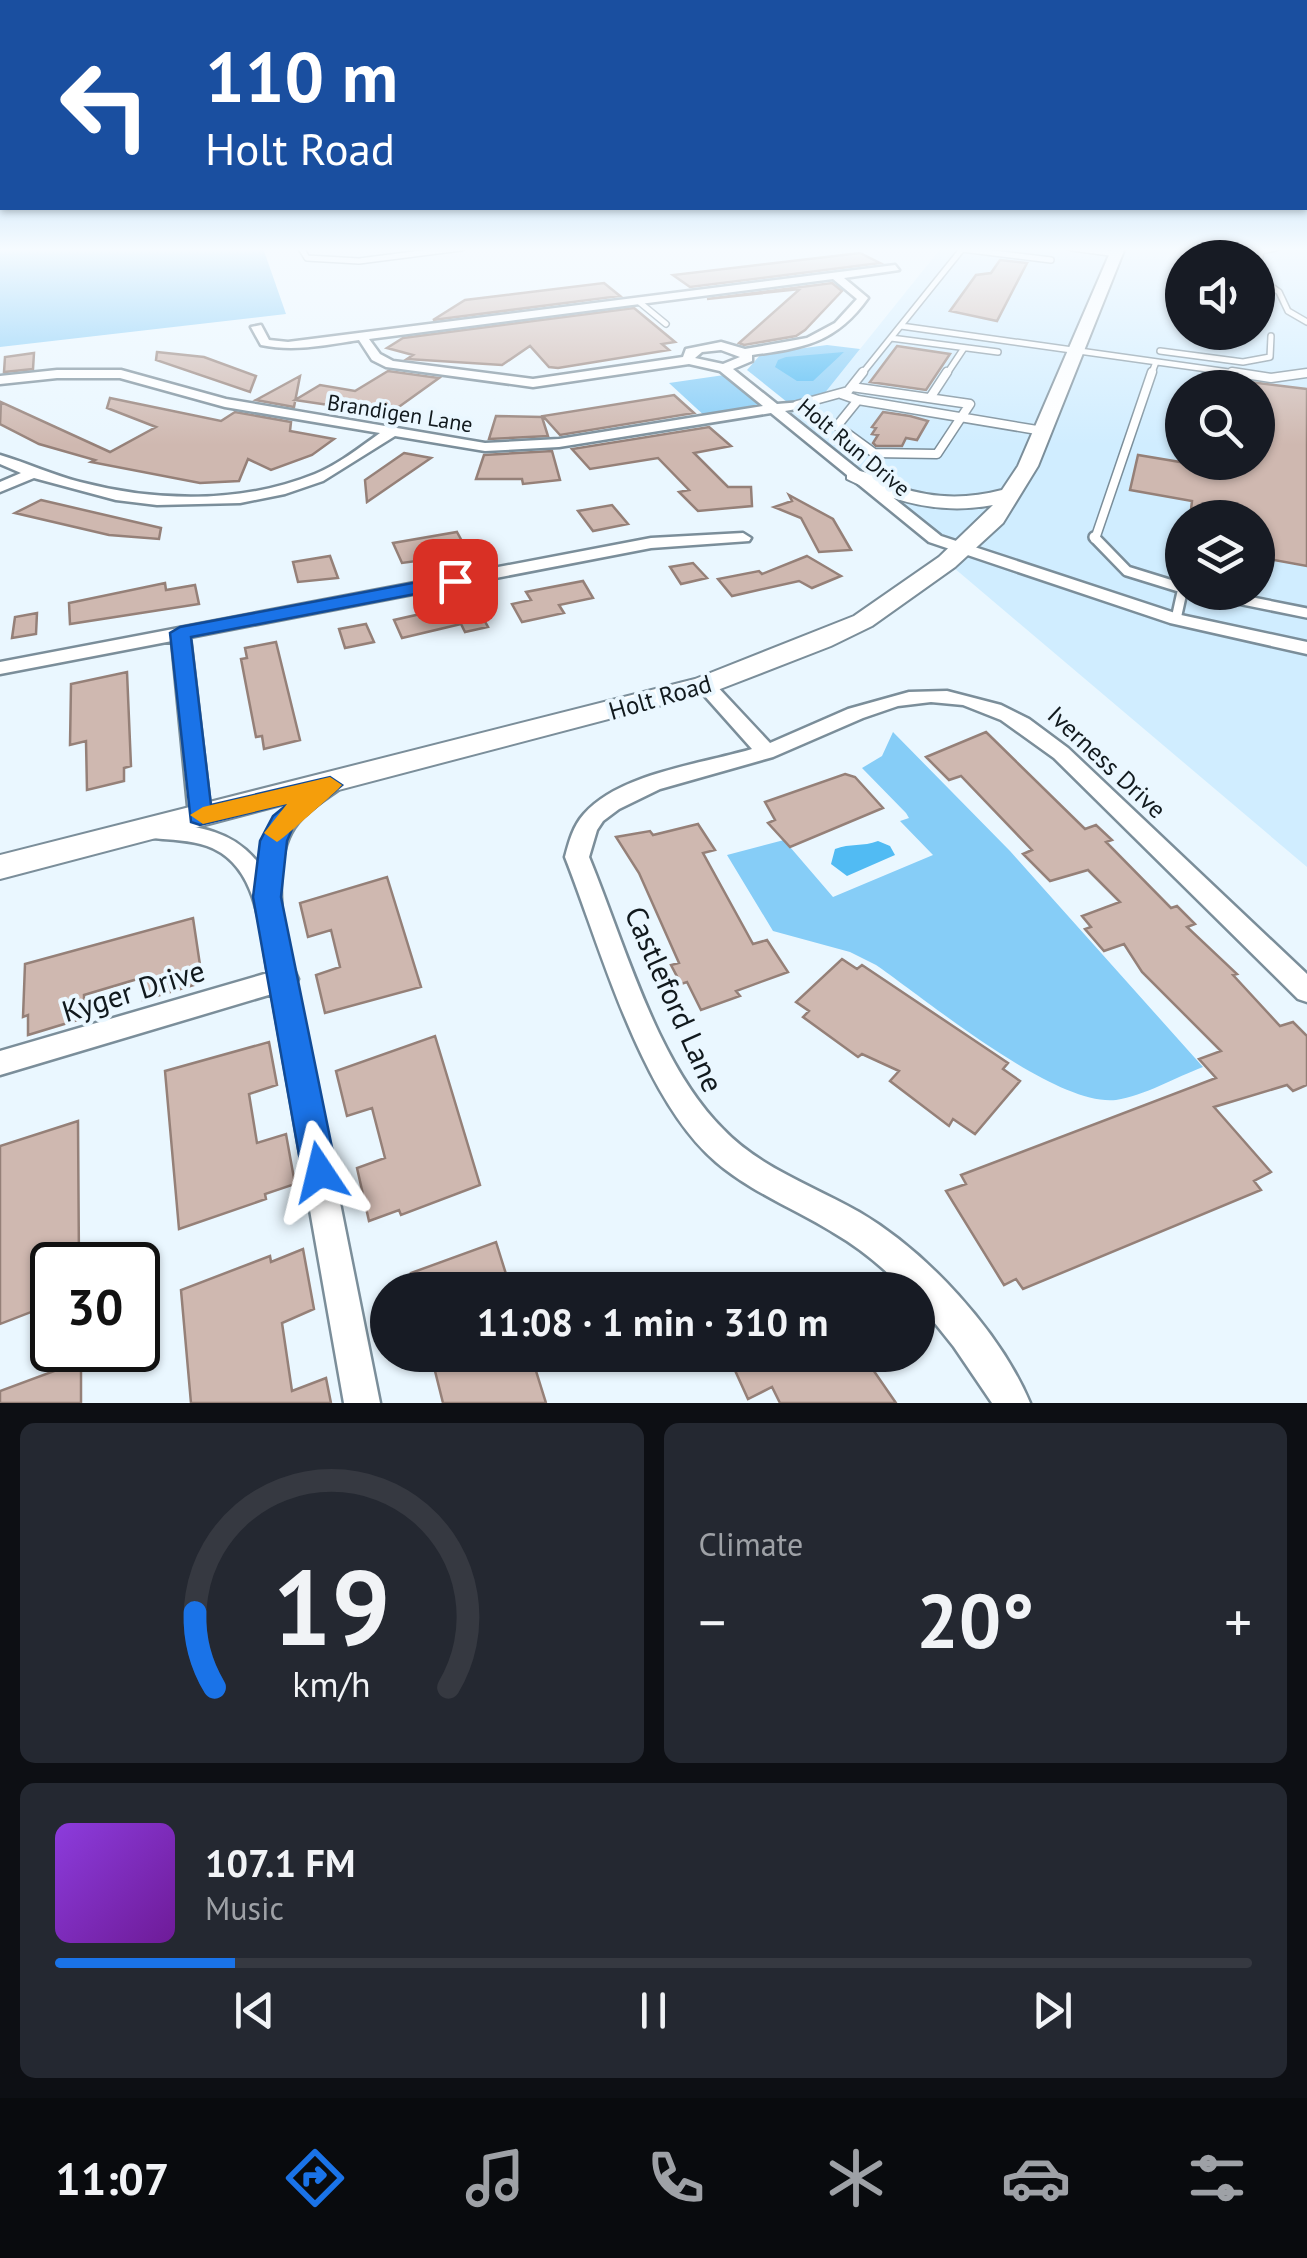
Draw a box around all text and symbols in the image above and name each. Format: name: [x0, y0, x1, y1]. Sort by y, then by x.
text: 110 m: [205, 31, 398, 121]
icon: left: [40, 40, 170, 170]
text: Holt Road: [205, 119, 395, 177]
map controls: [1165, 240, 1275, 610]
button: sound: [1165, 240, 1275, 350]
button: search: [1165, 370, 1275, 480]
street label: Brandigen Lane: [325, 388, 475, 438]
street label: Holt Run Drive: [792, 392, 916, 502]
button: layers: [1165, 500, 1275, 610]
pin: [413, 539, 498, 624]
icon: arrive: [428, 554, 483, 609]
street label: Holt Road: [605, 667, 715, 727]
street label: Iverness Drive: [1041, 699, 1173, 825]
street label: Castleford Lane: [617, 900, 733, 1098]
street label: Kyger Drive: [57, 950, 209, 1030]
position arrow: [268, 1120, 372, 1224]
speed limit sign: 30: [30, 1242, 160, 1372]
text: 11:08 · 1 min · 310 m: [477, 1297, 828, 1346]
text: Climate: [699, 1523, 803, 1565]
text: 19: [273, 1539, 391, 1674]
text: 20°: [916, 1572, 1034, 1669]
text: −: [699, 1586, 726, 1657]
text: +: [1224, 1586, 1252, 1657]
text: km/h: [293, 1661, 371, 1707]
text: 107.1 FM: [205, 1838, 355, 1887]
text: Music: [205, 1887, 284, 1929]
icon: previous: [227, 1983, 282, 2038]
icon: pause: [626, 1983, 681, 2038]
icon: next: [1025, 1983, 1080, 2038]
icon: directions: [280, 2143, 350, 2213]
icon: music: [460, 2143, 530, 2213]
icon: phone: [641, 2143, 711, 2213]
icon: climate: [821, 2143, 891, 2213]
icon: car: [1001, 2143, 1071, 2213]
icon: filters: [1182, 2143, 1252, 2213]
text: 11:07: [55, 2149, 169, 2207]

